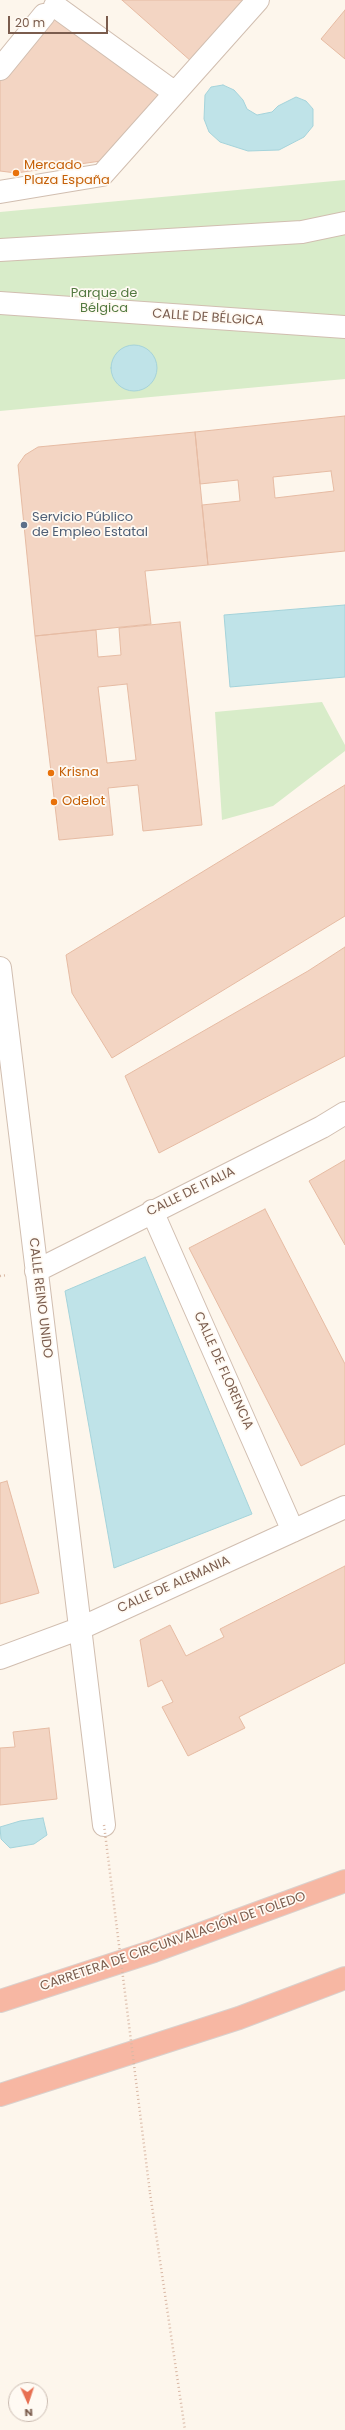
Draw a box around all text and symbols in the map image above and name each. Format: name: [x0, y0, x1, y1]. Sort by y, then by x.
scale bar: [10, 8, 110, 34]
text: 20 m: [15, 14, 45, 31]
place label: Mercado Plaza España: [24, 158, 110, 189]
marker: Mercado Plaza España: [11, 168, 21, 178]
park label: Parque de Bélgica: [71, 286, 137, 317]
street label: CALLE DE BÉLGICA: [152, 306, 264, 330]
place label: Servicio Público de Empleo Estatal: [32, 510, 148, 541]
marker: Servicio Público de Empleo Estatal: [19, 520, 29, 530]
place label: Krisna: [59, 765, 99, 781]
marker: Krisna: [46, 768, 56, 778]
place label: Odelot: [62, 794, 105, 810]
marker: Odelot: [49, 797, 59, 807]
street label: CALLE DE ITALIA: [144, 1164, 238, 1220]
street label: CALLE REINO UNIDO: [25, 1237, 55, 1359]
street label: CALLE DE FLORENCIA: [190, 1310, 256, 1432]
street label: CALLE DE ALEMANIA: [115, 1553, 233, 1617]
street label: CARRETERA DE CIRCUNVALACIÓN DE TOLEDO: [38, 1889, 308, 1995]
north arrow: [8, 2382, 48, 2422]
text: N: [24, 2405, 33, 2421]

